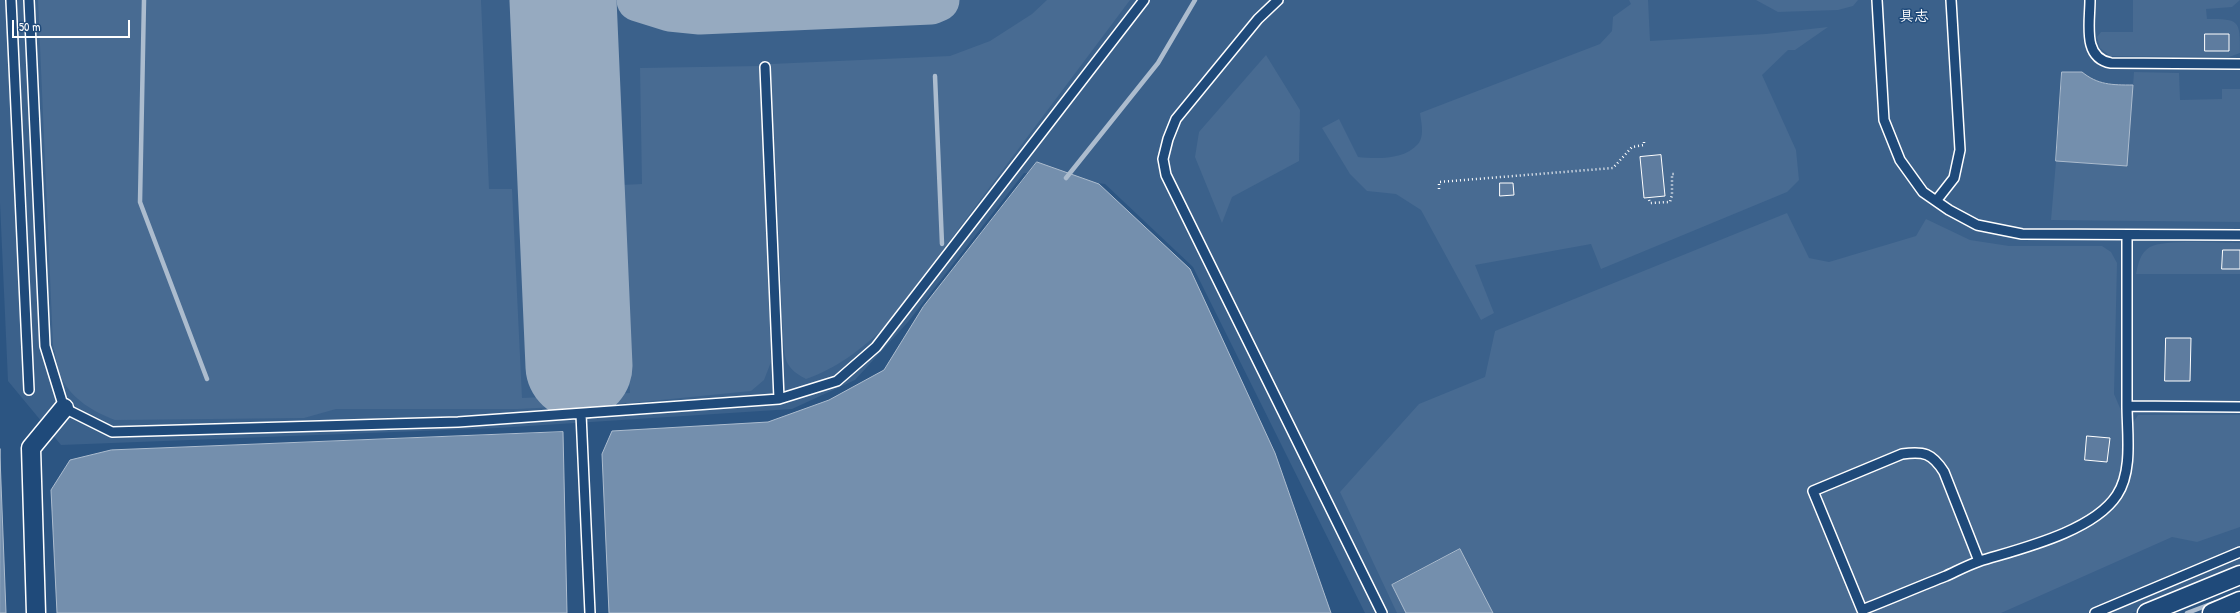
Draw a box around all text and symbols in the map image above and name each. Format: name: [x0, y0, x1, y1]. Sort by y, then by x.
district label: 具志: [1899, 8, 1929, 26]
scale bar: [14, 12, 132, 38]
text: 50 m: [19, 18, 40, 35]

